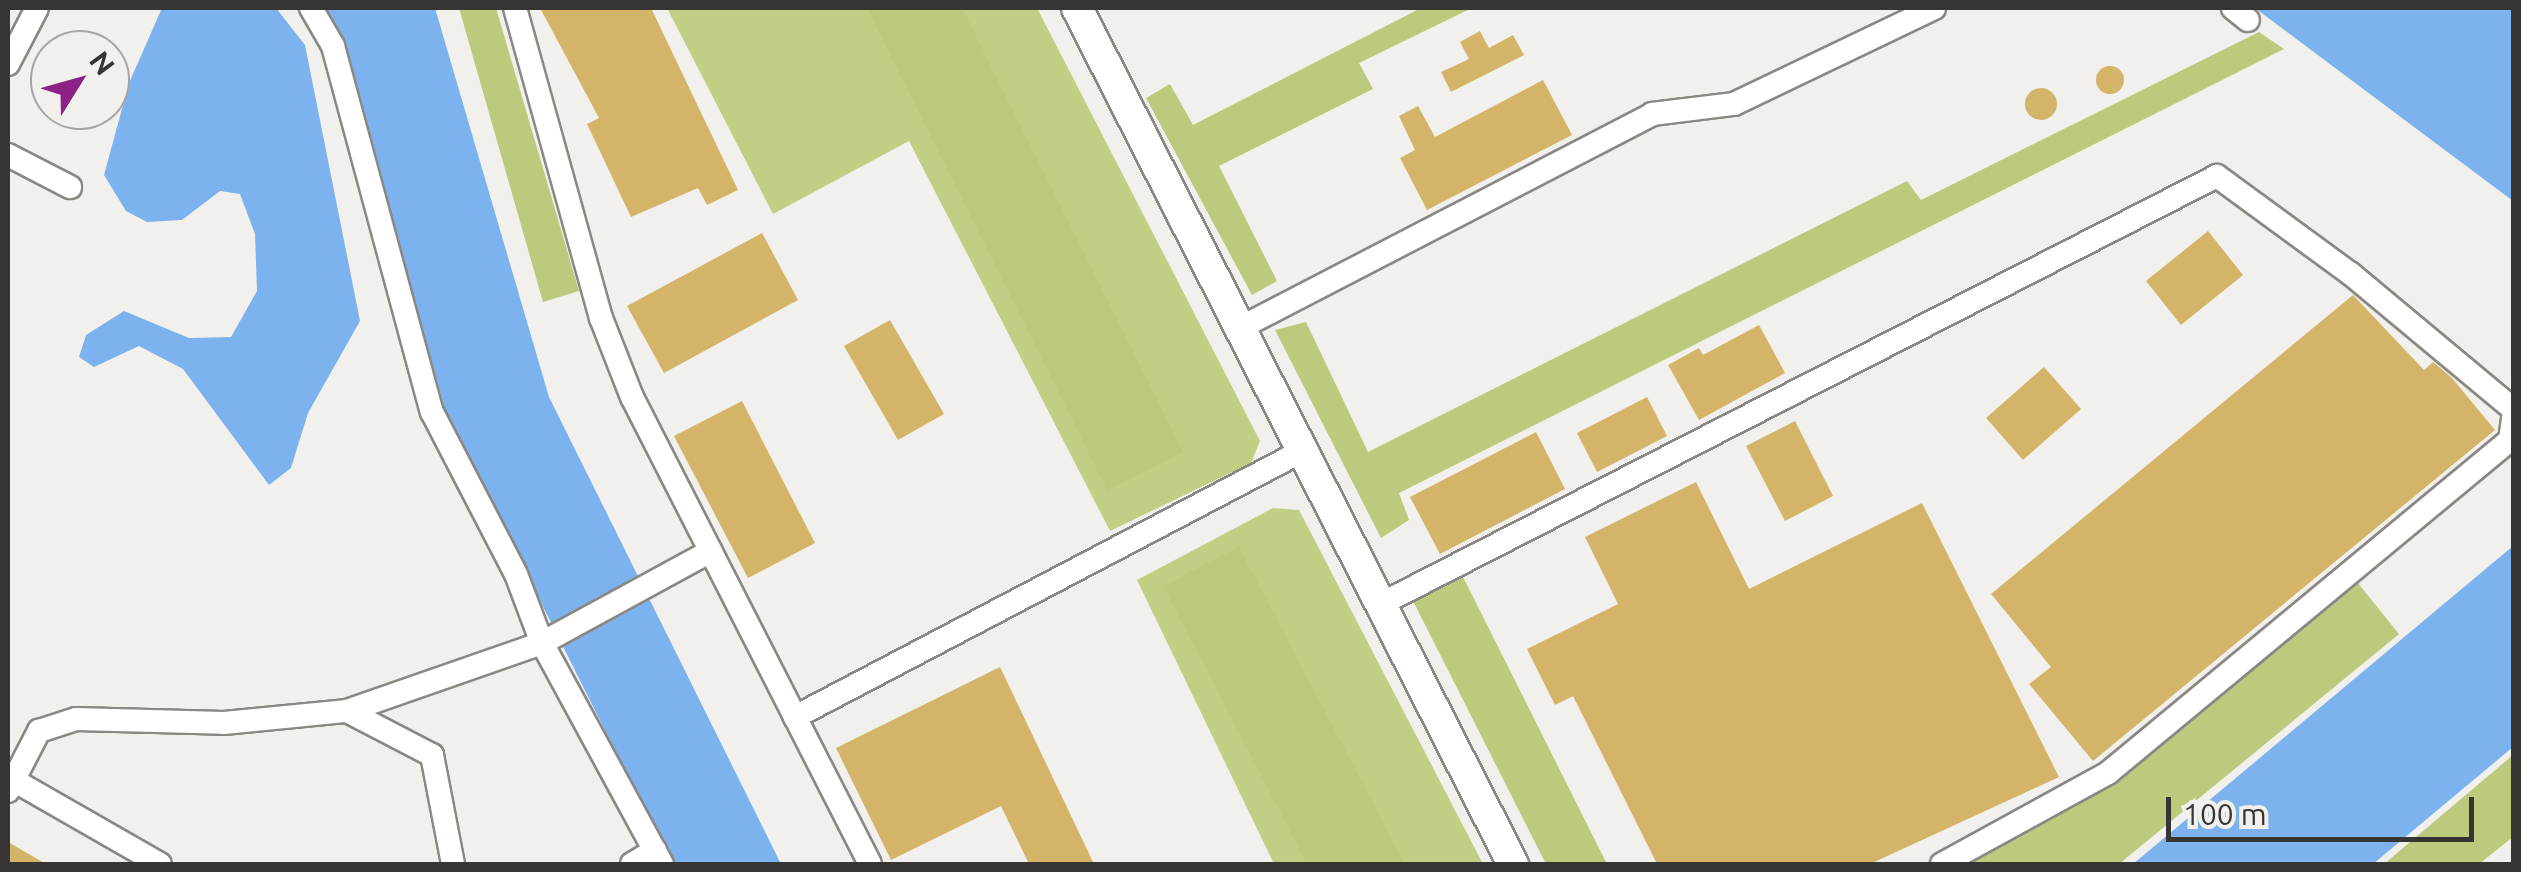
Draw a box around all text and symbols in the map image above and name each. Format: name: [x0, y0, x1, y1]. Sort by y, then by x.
north arrow: [30, 30, 130, 130]
text: N: [84, 45, 121, 81]
scale bar: [2171, 777, 2478, 839]
text: 100 m: [2183, 797, 2267, 831]

